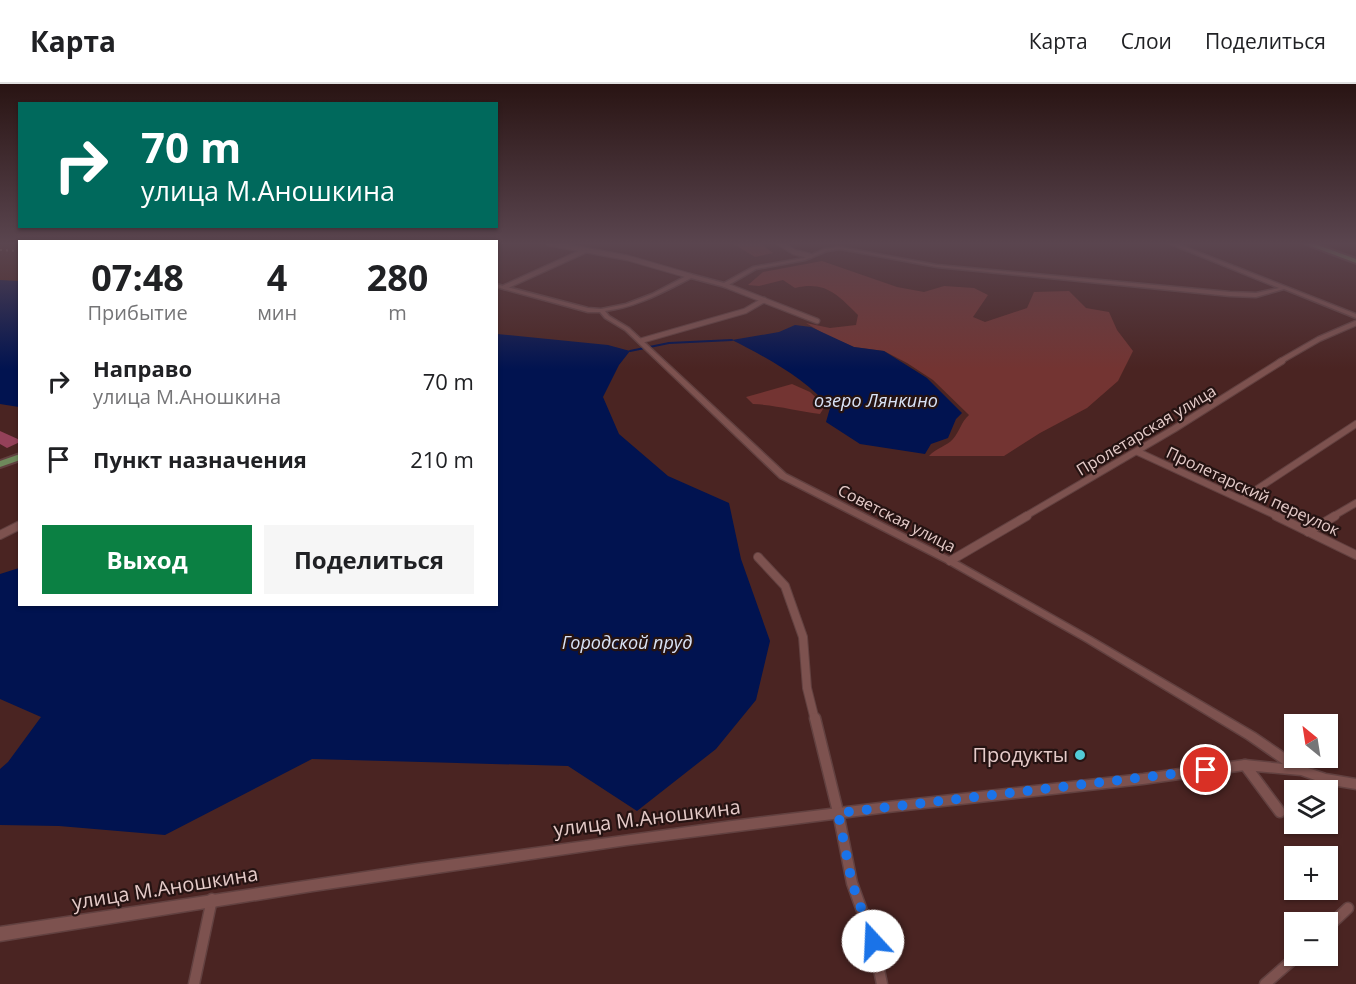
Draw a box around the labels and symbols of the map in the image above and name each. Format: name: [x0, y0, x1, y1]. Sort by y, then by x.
street label: Пролетарская улица: [1072, 379, 1220, 481]
water label: озеро Лянкино: [814, 388, 938, 412]
street label: Пролетарский переулок: [1163, 441, 1344, 541]
street label: Советская улица: [834, 479, 960, 557]
water label: Городской пруд: [562, 630, 692, 654]
north arrow: [1284, 714, 1338, 768]
place label: Продукты: [973, 741, 1068, 768]
pin: [1180, 744, 1231, 795]
marker: Продукты: [1073, 748, 1087, 762]
street label: улица М.Аношкина: [552, 793, 742, 842]
street label: улица М.Аношкина: [70, 859, 260, 916]
position arrow: [841, 909, 905, 973]

